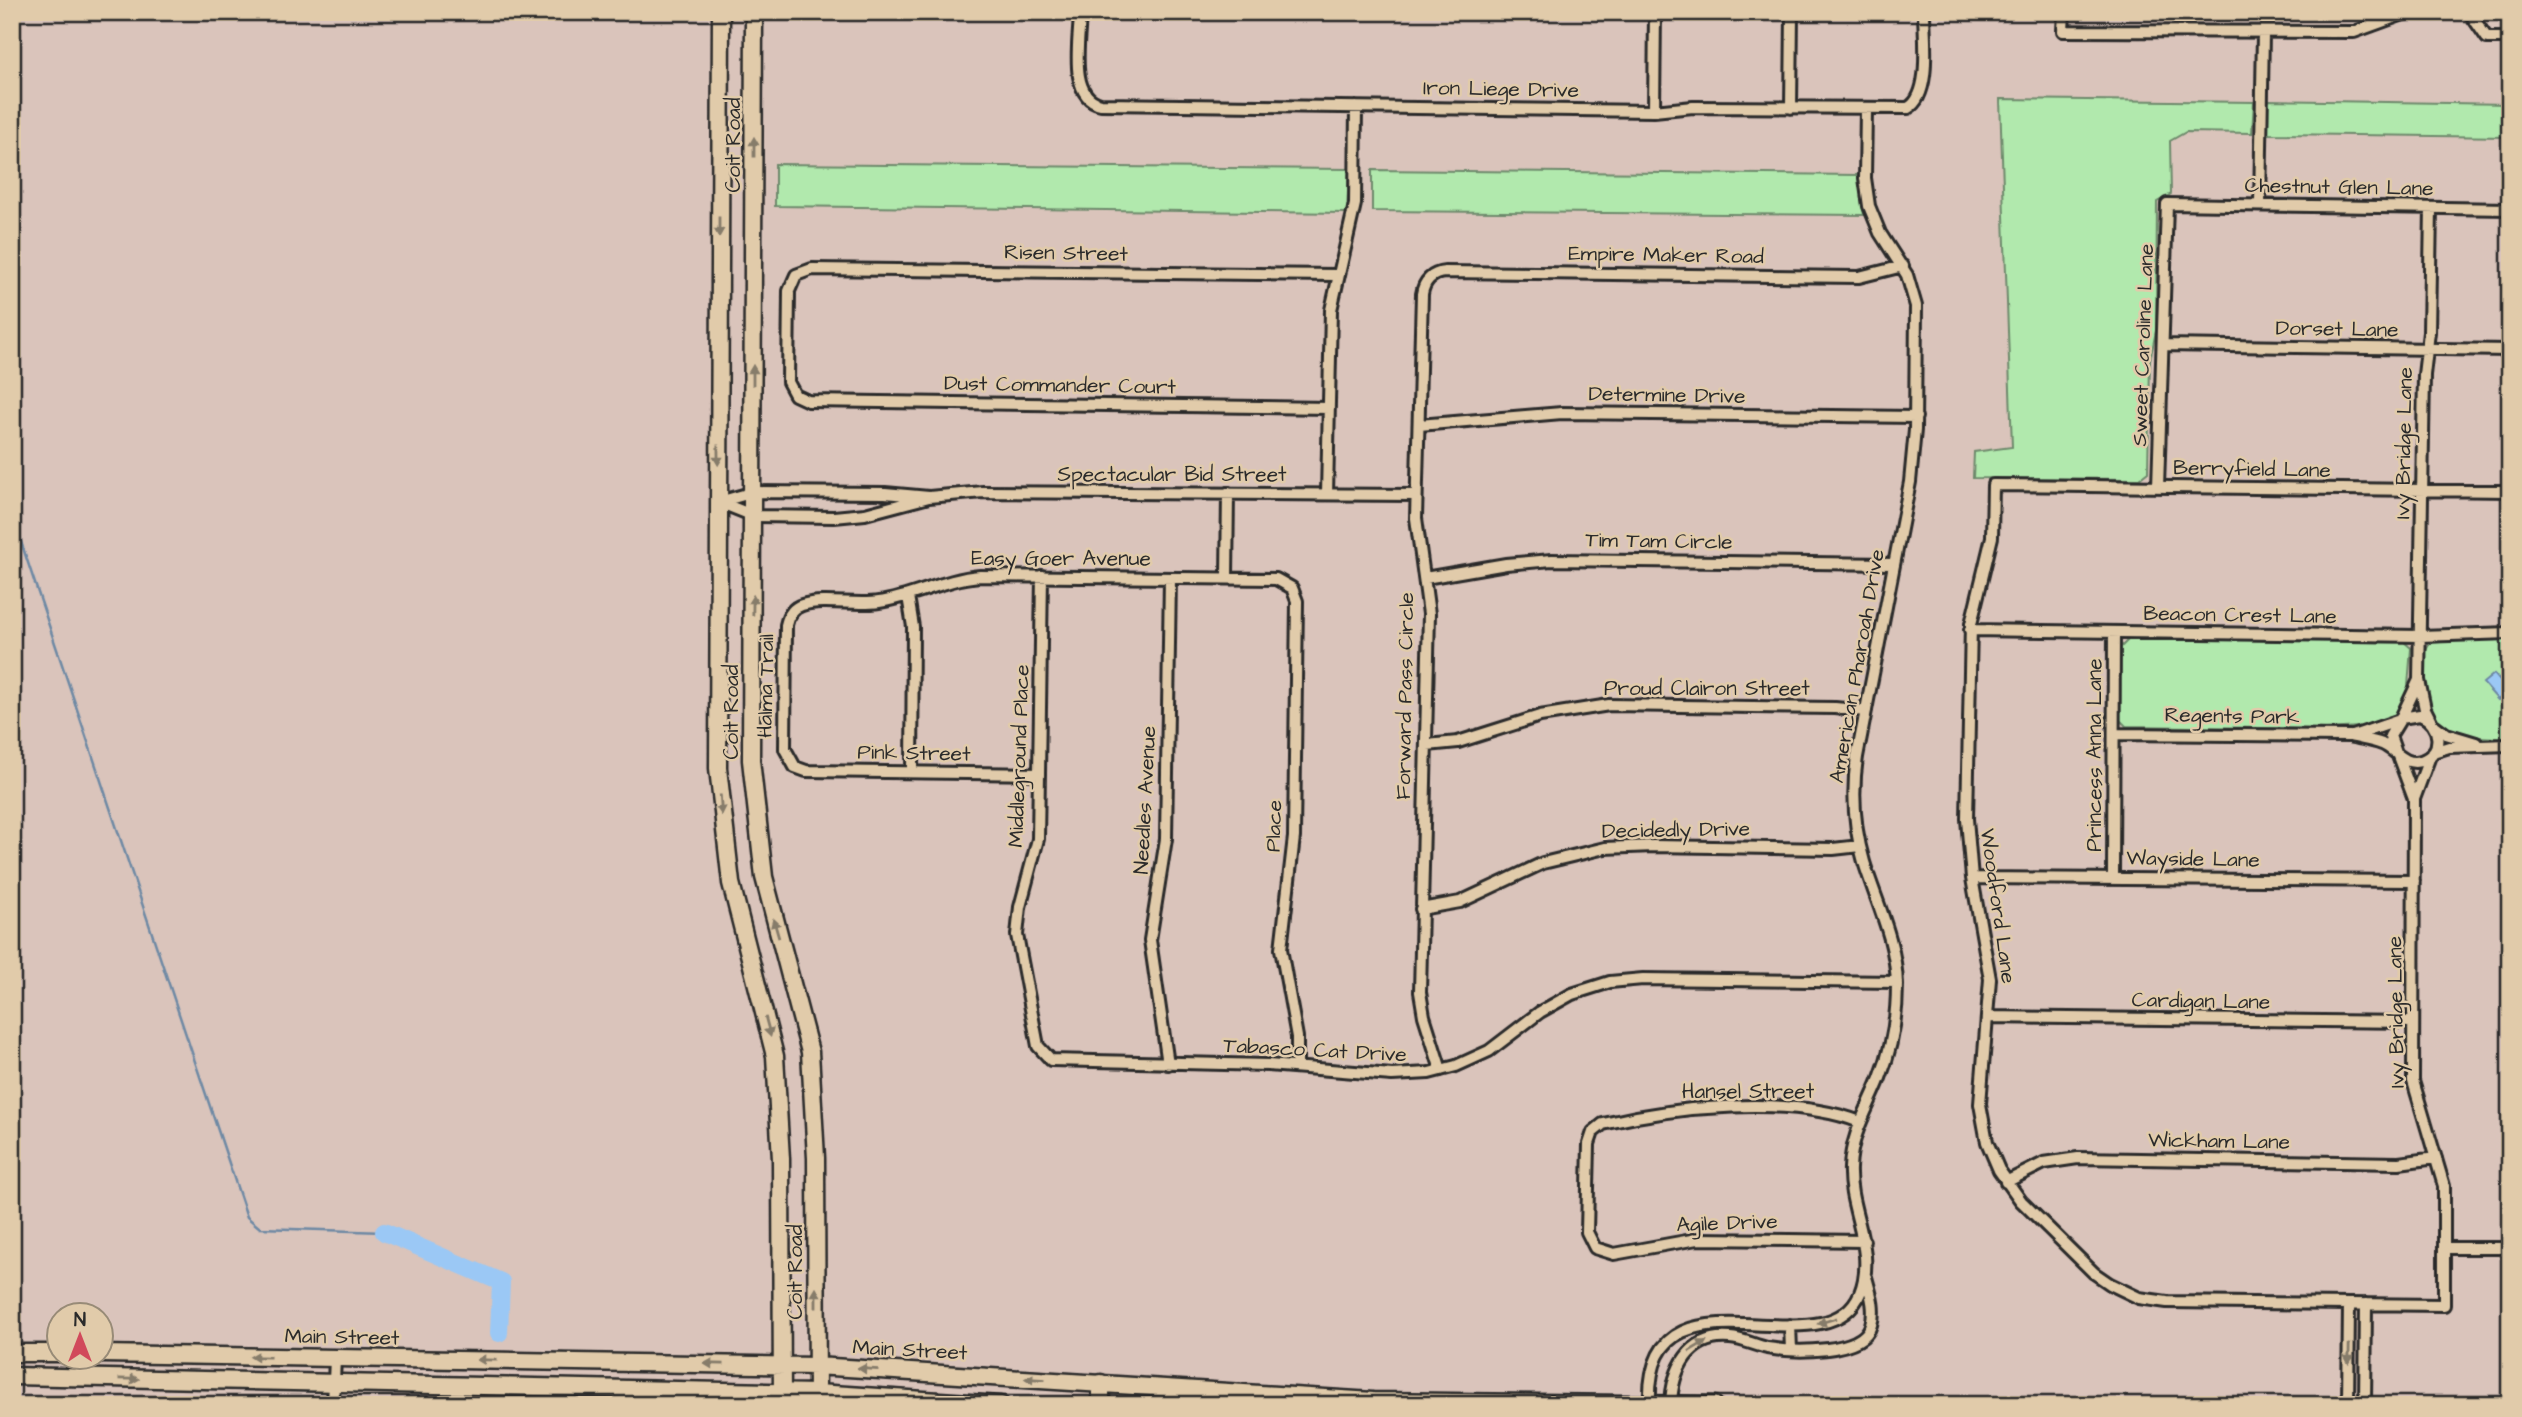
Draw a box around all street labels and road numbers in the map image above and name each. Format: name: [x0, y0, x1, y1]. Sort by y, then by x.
street label: Iron Liege Drive: [1423, 73, 1579, 107]
street label: Coit Road: [719, 97, 748, 193]
street label: Chestnut Glen Lane: [2244, 171, 2434, 203]
street label: Risen Street: [1004, 237, 1129, 269]
street label: Empire Maker Road: [1568, 239, 1764, 272]
street label: Sweet Caroline Lane: [2125, 243, 2161, 447]
street label: Dorset Lane: [2275, 313, 2399, 345]
street label: Ivy Bridge Lane: [2388, 367, 2422, 519]
street label: Dust Commander Court: [944, 368, 1177, 402]
street label: Determine Drive: [1588, 379, 1746, 411]
street label: Berryfield Lane: [2173, 453, 2331, 487]
street label: Spectacular Bid Street: [1057, 460, 1287, 490]
street label: Tim Tam Circle: [1585, 525, 1733, 557]
street label: Easy Goer Avenue: [971, 544, 1151, 575]
street label: American Pharoah Drive: [1822, 547, 1892, 785]
street label: Forward Pass Circle: [1389, 592, 1421, 800]
street label: Beacon Crest Lane: [2143, 599, 2337, 631]
street label: Halma Trail: [751, 634, 781, 738]
street label: Princess Anna Lane: [2080, 658, 2109, 852]
street label: Coit Road: [717, 664, 746, 760]
street label: Middleground Place: [1001, 664, 1039, 848]
street label: Proud Clairon Street: [1604, 674, 1810, 703]
street label: Regents Park: [2164, 700, 2300, 734]
street label: Needles Avenue: [1127, 725, 1163, 875]
street label: Pink Street: [857, 738, 971, 768]
street label: Place: [1259, 799, 1289, 853]
street label: Decidedly Drive: [1602, 814, 1750, 848]
street label: Woodford Lane: [1973, 827, 2023, 985]
street label: Wayside Lane: [2126, 843, 2260, 877]
street label: Ivy Bridge Lane: [2380, 936, 2414, 1088]
street label: Cardigan Lane: [2131, 985, 2271, 1019]
street label: Tabasco Cat Drive: [1223, 1031, 1407, 1069]
street label: Hansel Street: [1682, 1077, 1815, 1106]
street label: Wickham Lane: [2148, 1125, 2290, 1157]
street label: Agile Drive: [1676, 1207, 1778, 1241]
street label: Coit Road: [781, 1224, 810, 1320]
street label: Main Street: [284, 1321, 400, 1353]
street label: Main Street: [852, 1333, 969, 1368]

